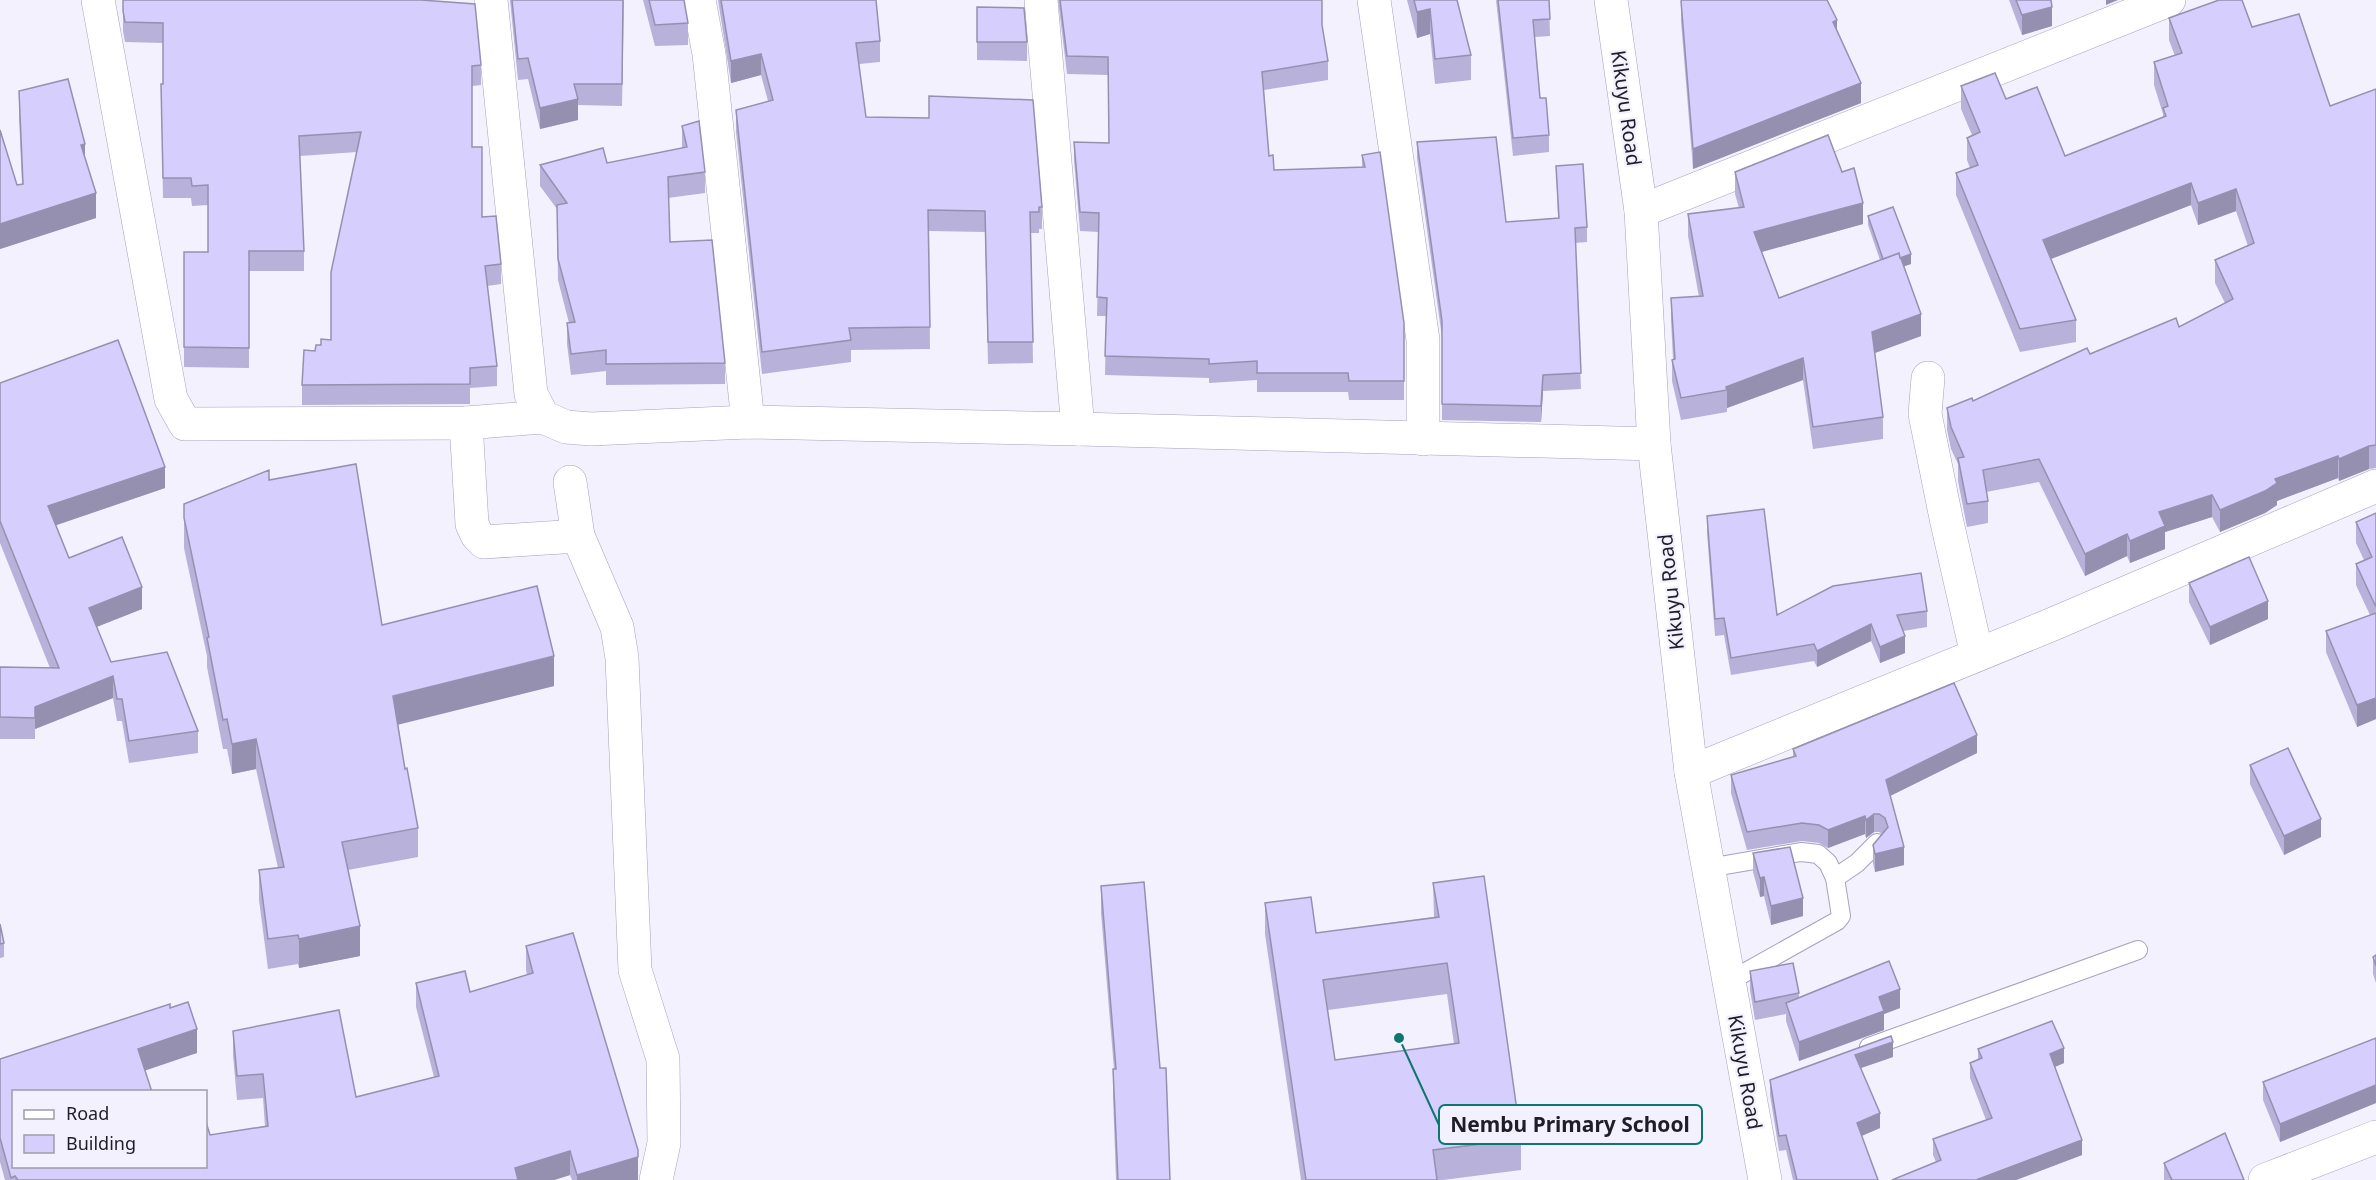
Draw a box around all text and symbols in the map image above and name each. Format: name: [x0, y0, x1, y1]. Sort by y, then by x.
street label: Kikuyu Road: [1605, 48, 1648, 167]
street label: Kikuyu Road: [1651, 533, 1690, 651]
street label: Kikuyu Road: [1722, 1012, 1769, 1132]
legend: [12, 1090, 207, 1168]
text: Road: [66, 1101, 109, 1125]
callout: Nembu Primary School: [1439, 1105, 1702, 1144]
text: Nembu Primary School: [1450, 1110, 1690, 1138]
text: Building: [66, 1131, 136, 1155]

